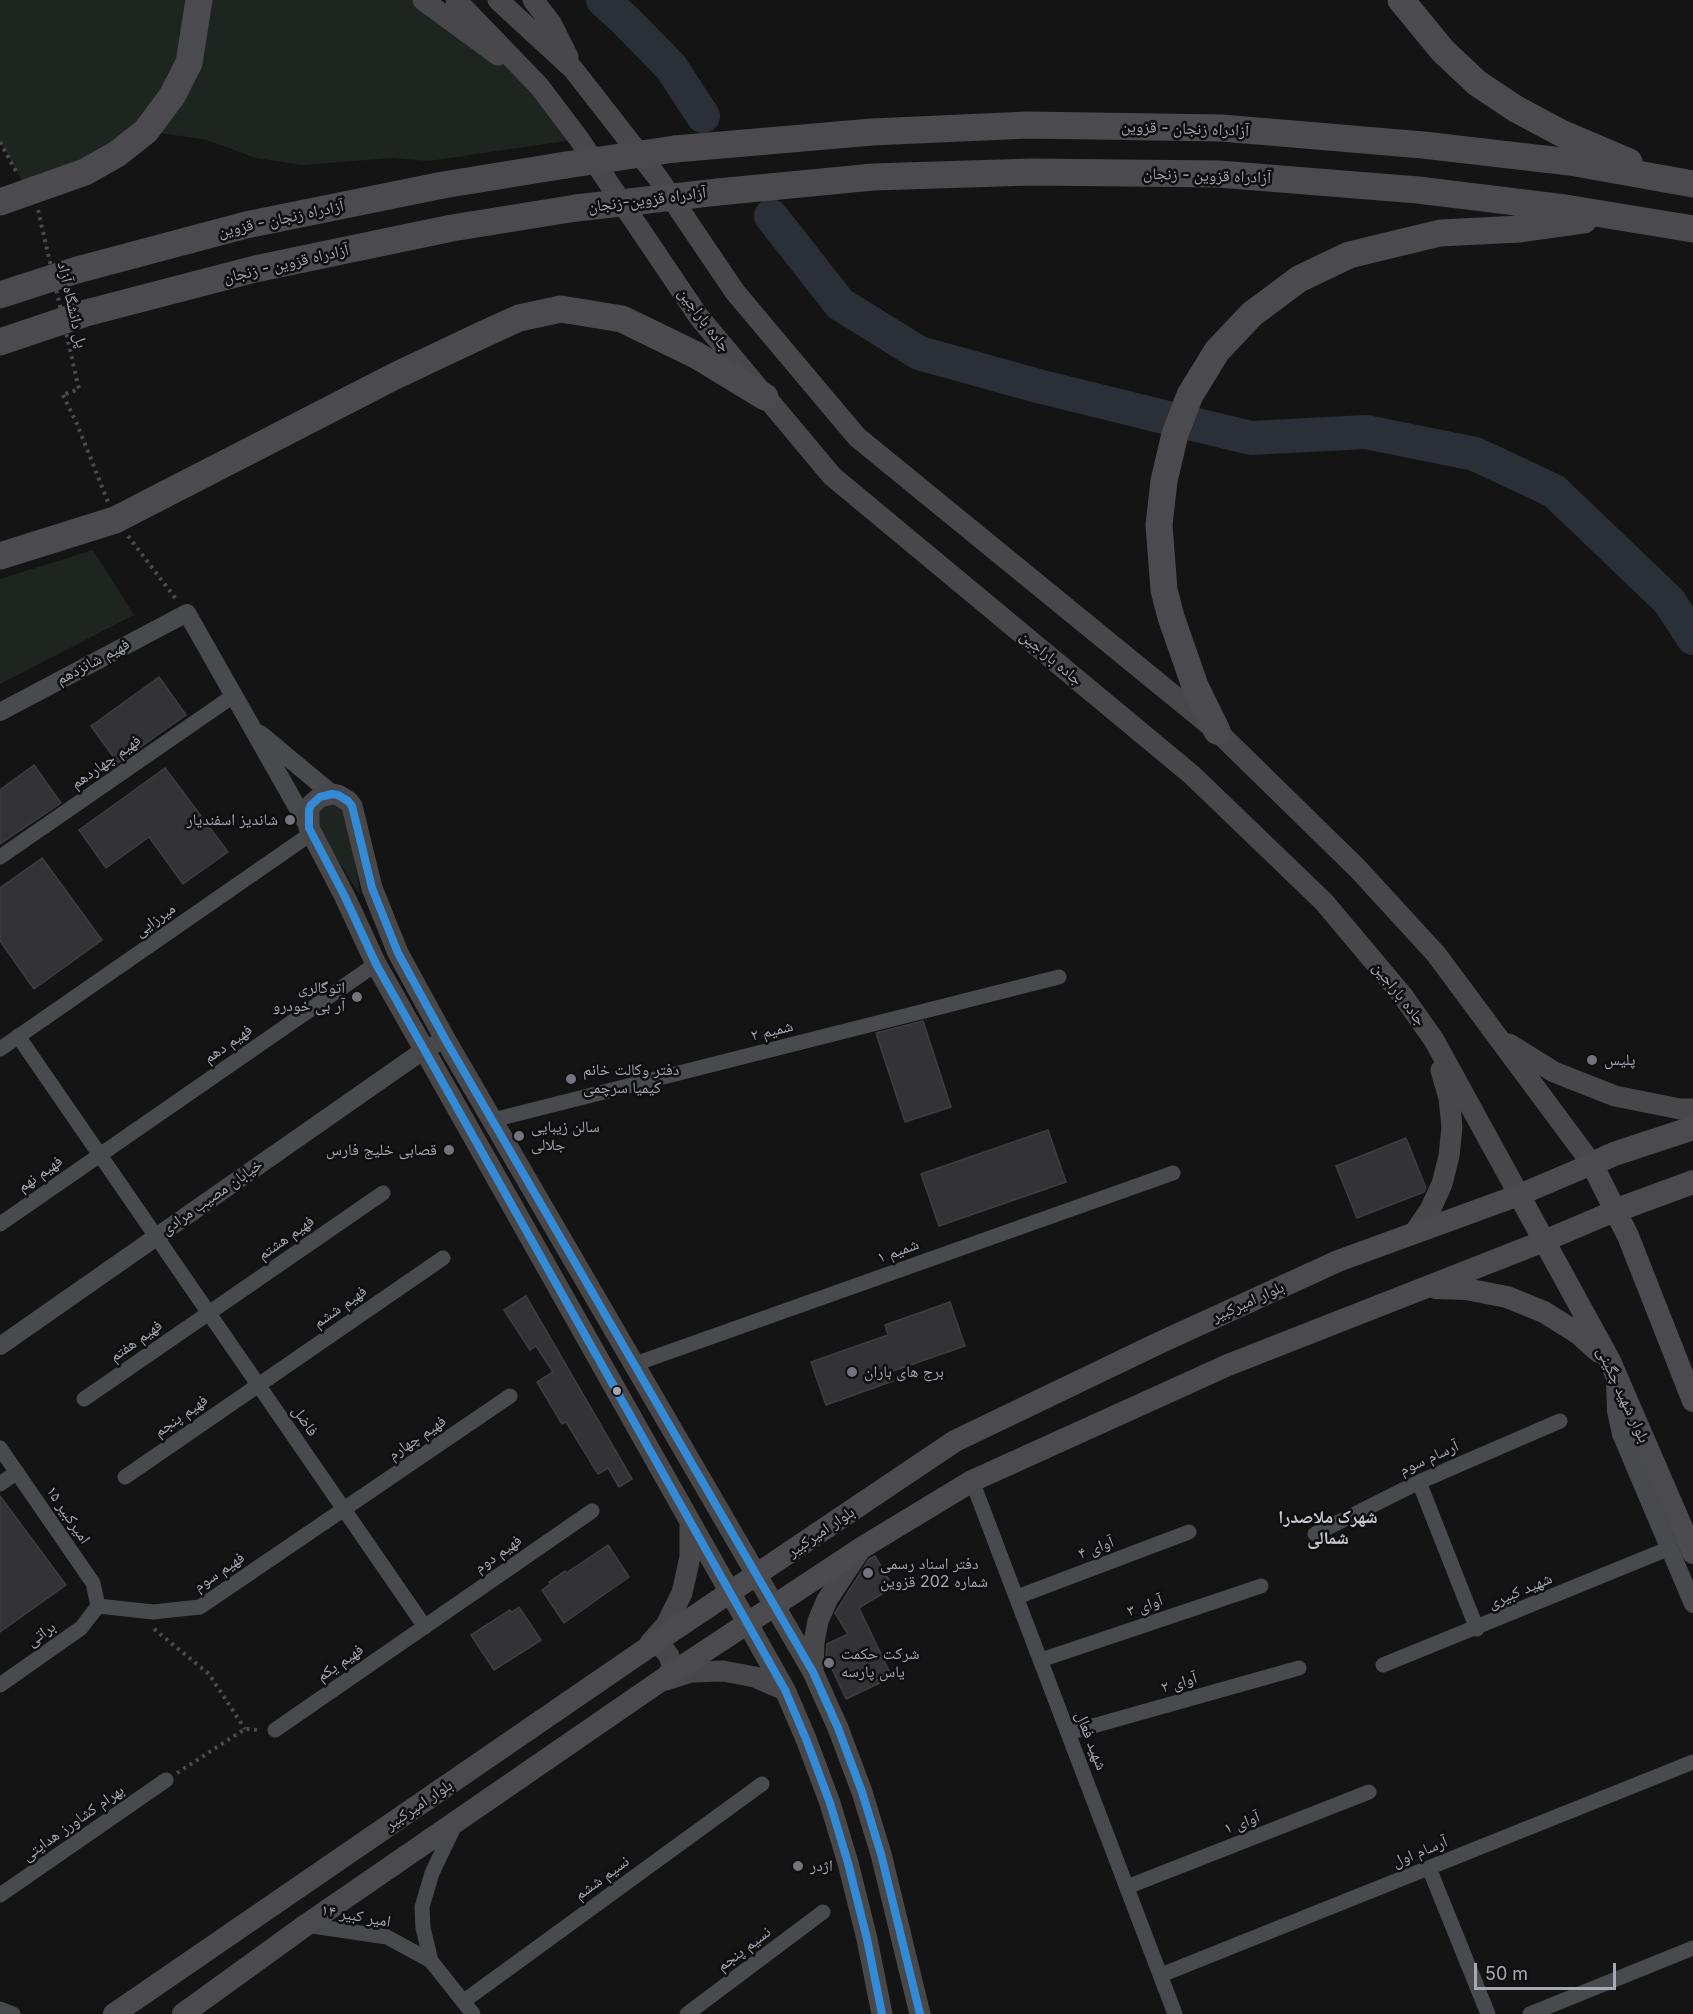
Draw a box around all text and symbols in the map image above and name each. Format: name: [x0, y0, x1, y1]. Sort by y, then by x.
street label: آزادراه زنجان - قزوین: [1121, 117, 1249, 141]
street label: آزادراه قزوین - زنجان: [1143, 164, 1271, 188]
street label: آزادراه قزوین-زنجان: [587, 183, 707, 217]
street label: آزادراه زنجان - قزوین: [216, 196, 346, 242]
street label: آزادراه قزوین - زنجان: [221, 240, 351, 288]
street label: پل دانشگاه آزاد: [53, 260, 91, 350]
street label: جاده باراجین: [674, 284, 734, 356]
street label: جاده باراجین: [1016, 626, 1086, 690]
street label: فهیم شانزدهم: [53, 635, 133, 689]
street label: فهیم چهاردهم: [67, 731, 145, 793]
place label: شاندیز اسفندیار: [186, 810, 278, 830]
marker: شاندیز اسفندیار: [283, 813, 297, 827]
street label: میرزایی: [131, 899, 179, 941]
street label: جاده باراجین: [1368, 958, 1430, 1030]
place label: اتوگالری آر بی خودرو: [273, 978, 345, 1016]
marker: اتوگالری آر بی خودرو: [350, 990, 364, 1004]
street label: شمیم ۲: [749, 1016, 795, 1046]
street label: فهیم دهم: [200, 1020, 256, 1068]
place label: پلیس: [1604, 1050, 1635, 1070]
marker: پلیس: [1585, 1053, 1599, 1067]
place label: دفتر وکالت خانم کیمیا سرچمی: [583, 1060, 679, 1098]
marker: دفتر وکالت خانم کیمیا سرچمی: [564, 1072, 578, 1086]
place label: سالن زیبایی جلالی: [531, 1117, 600, 1155]
marker: سالن زیبایی جلالی: [512, 1129, 526, 1143]
place label: قصابی خلیج فارس: [326, 1140, 437, 1160]
marker: قصابی خلیج فارس: [442, 1143, 456, 1157]
street label: فهیم نهم: [14, 1152, 66, 1196]
street label: خیابان مصیب مرادی: [158, 1155, 266, 1239]
street label: فهیم هشتم: [254, 1212, 318, 1264]
street label: شمیم ۱: [875, 1235, 921, 1267]
street label: بلوار امیرکبیر: [1209, 1278, 1287, 1326]
street label: فهیم ششم: [309, 1282, 371, 1332]
street label: فهیم هفتم: [106, 1316, 166, 1366]
street label: بلوار شهید چگینی: [1592, 1344, 1654, 1446]
place label: برج های باران: [864, 1362, 944, 1382]
marker: برج های باران: [845, 1365, 859, 1379]
unlabelled marker: [611, 1385, 623, 1397]
street label: فهیم پنجم: [151, 1391, 211, 1441]
street label: فاضل: [288, 1402, 322, 1440]
street label: فهیم چهارم: [384, 1412, 450, 1464]
street label: آرسام سوم: [1396, 1436, 1462, 1480]
street label: امیرکبیر ۱۵: [42, 1482, 94, 1548]
street label: بلوار امیرکبیر: [784, 1502, 858, 1562]
district label: شهرک ملاصدرا شمالی: [1278, 1507, 1378, 1550]
street label: فهیم دوم: [471, 1531, 525, 1577]
street label: آوای ۴: [1075, 1532, 1117, 1564]
street label: فهیم سوم: [190, 1548, 248, 1596]
place label: دفتر اسناد رسمی شماره 202 قزوین: [880, 1554, 988, 1592]
marker: دفتر اسناد رسمی شماره 202 قزوین: [861, 1566, 875, 1580]
street label: شهید کبیری: [1485, 1569, 1555, 1613]
street label: آوای ۳: [1125, 1591, 1165, 1621]
street label: براتی: [23, 1617, 59, 1651]
street label: فهیم یکم: [313, 1640, 367, 1686]
place label: شرکت حکمت یاس پارسه: [841, 1644, 919, 1682]
marker: شرکت حکمت یاس پارسه: [822, 1656, 836, 1670]
street label: آوای ۲: [1159, 1669, 1199, 1697]
street label: شهید فعال: [1071, 1709, 1111, 1773]
street label: بلوار امیرکبیر: [382, 1775, 456, 1835]
street label: بهرام کشاورز هدایتی: [18, 1781, 128, 1865]
street label: آوای ۱: [1221, 1807, 1263, 1839]
street label: آرسام اول: [1390, 1832, 1450, 1872]
street label: نسیم ششم: [571, 1852, 633, 1904]
place label: اژدر: [810, 1856, 833, 1876]
marker: اژدر: [791, 1859, 805, 1873]
street label: امیر کبیر ۱۴: [320, 1900, 392, 1932]
street label: نسیم پنجم: [713, 1922, 775, 1976]
scale bar: [1477, 1951, 1620, 1989]
text: 50 m: [1485, 1963, 1528, 1984]

